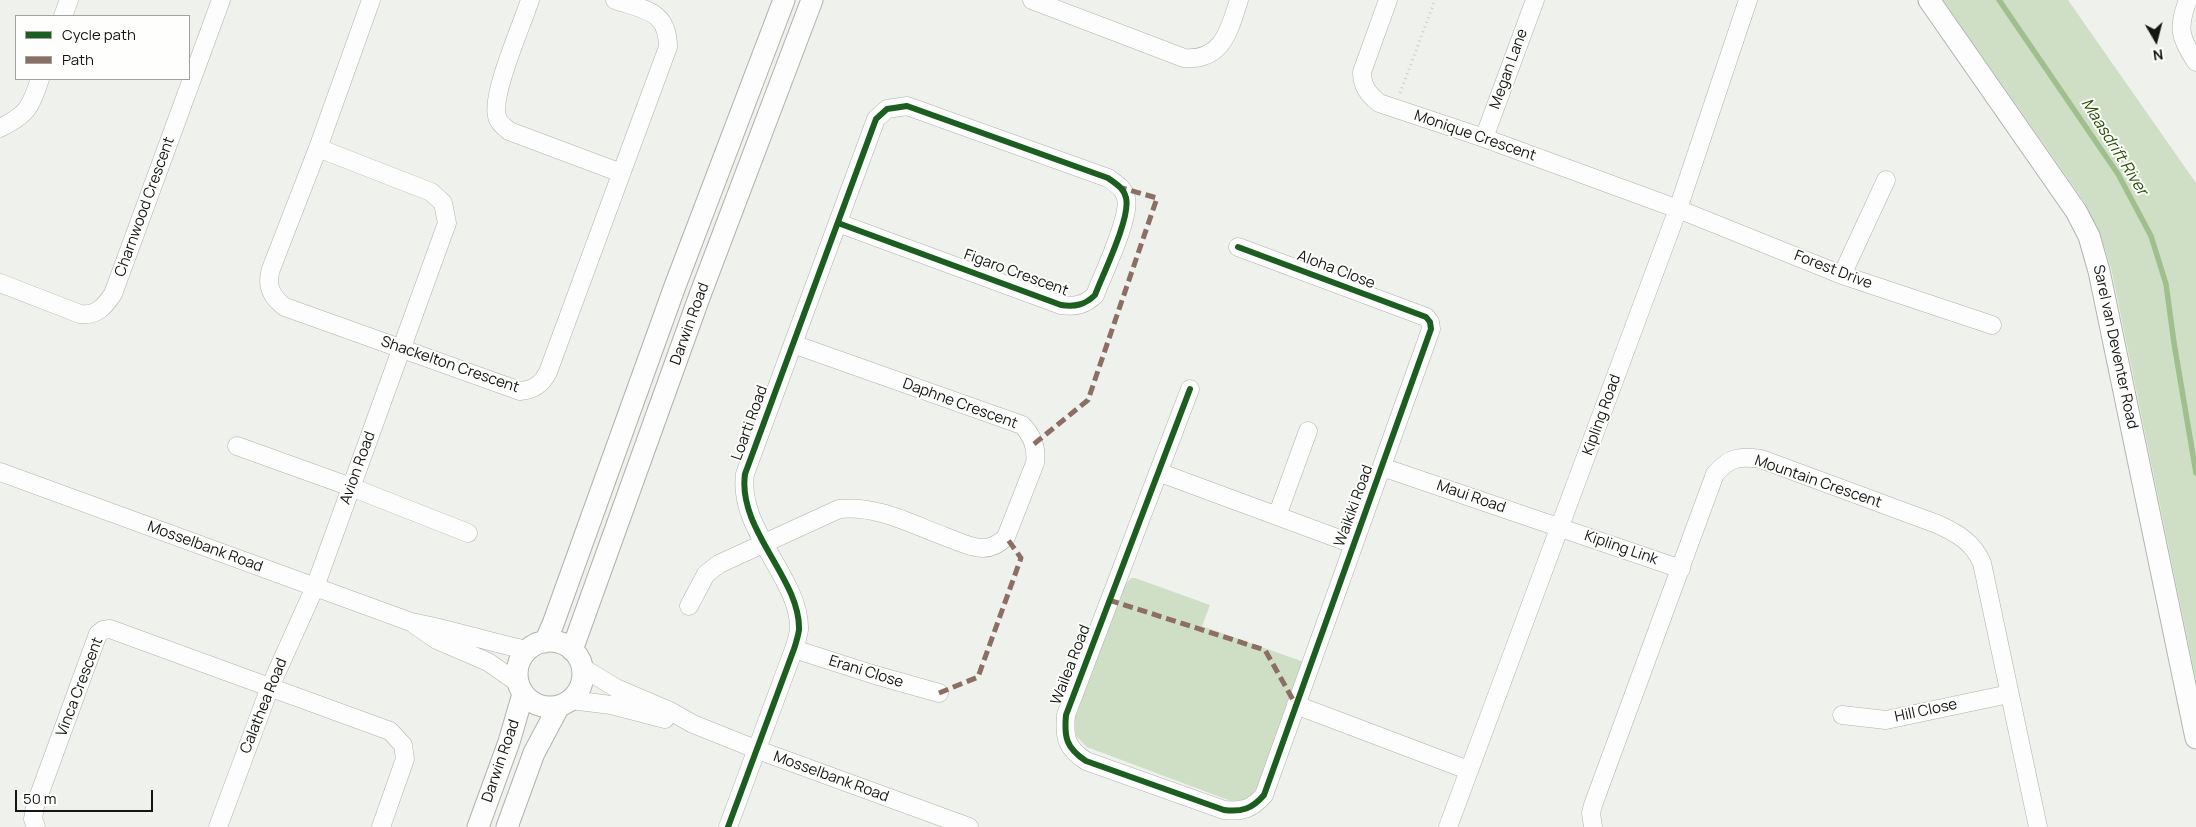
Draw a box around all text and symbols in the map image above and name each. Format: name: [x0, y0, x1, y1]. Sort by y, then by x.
legend: [15, 15, 190, 80]
north arrow: [2131, 15, 2181, 65]
text: Cycle path: [62, 24, 136, 45]
street label: Megan Lane: [1486, 26, 1532, 112]
text: N: [2152, 45, 2164, 65]
text: Path: [62, 49, 94, 70]
water label: Maasdrift River: [2077, 95, 2151, 199]
street label: Monique Crescent: [1412, 107, 1538, 165]
street label: Charnwood Crescent: [111, 135, 179, 279]
street label: Figaro Crescent: [961, 246, 1071, 300]
street label: Aloha Close: [1295, 247, 1377, 293]
street label: Forest Drive: [1791, 247, 1875, 293]
street label: Sarel van Deventer Road: [2089, 263, 2141, 431]
street label: Darwin Road: [667, 280, 713, 368]
street label: Shackelton Crescent: [379, 333, 521, 397]
street label: Kipling Road: [1579, 372, 1625, 458]
street label: Daphne Crescent: [900, 375, 1020, 433]
street label: Loarti Road: [728, 383, 772, 463]
street label: Avion Road: [336, 429, 380, 507]
street label: Mountain Crescent: [1752, 452, 1884, 512]
street label: Waikiki Road: [1331, 463, 1377, 549]
street label: Maui Road: [1434, 477, 1508, 517]
street label: Mosselbank Road: [145, 518, 265, 576]
street label: Kipling Link: [1582, 527, 1660, 569]
street label: Wailea Road: [1048, 622, 1094, 708]
street label: Vinca Crescent: [53, 635, 107, 739]
street label: Erani Close: [827, 652, 905, 692]
street label: Calathea Road: [237, 656, 291, 756]
street label: Hill Close: [1893, 696, 1959, 726]
street label: Darwin Road: [478, 717, 524, 805]
street label: Mosselbank Road: [771, 748, 891, 806]
scale bar: [18, 780, 155, 812]
text: 50 m: [23, 788, 57, 809]

